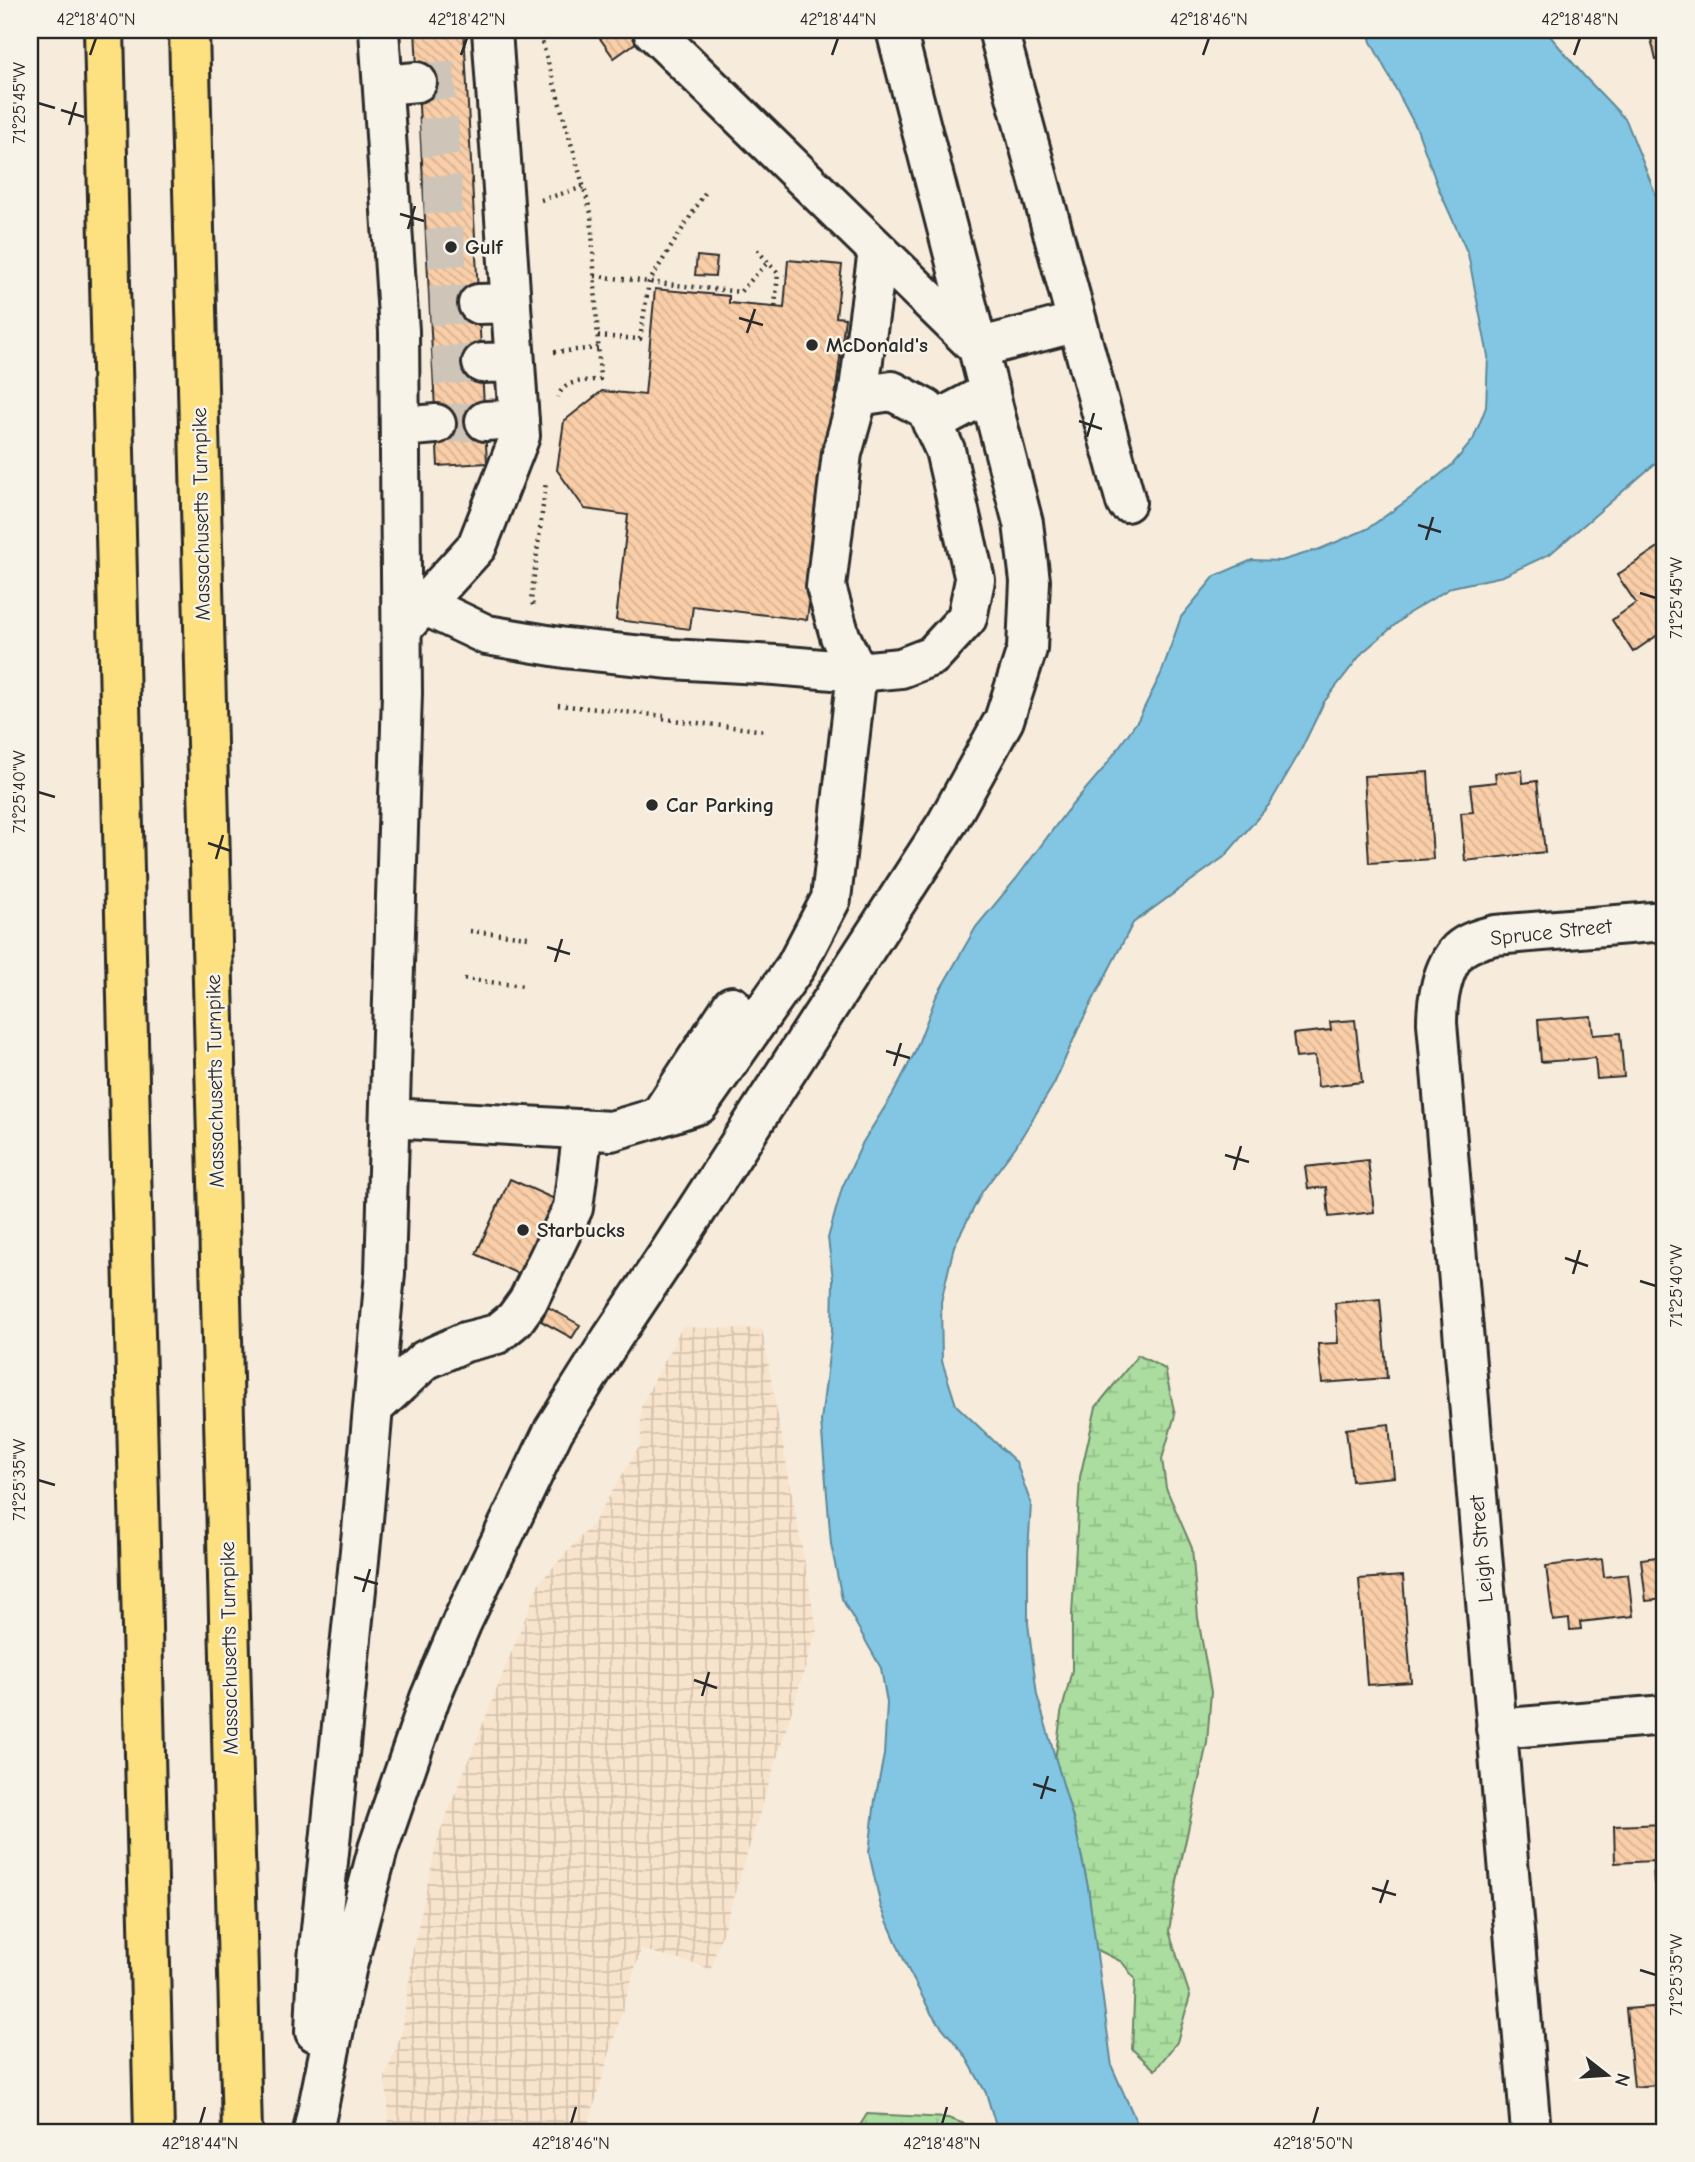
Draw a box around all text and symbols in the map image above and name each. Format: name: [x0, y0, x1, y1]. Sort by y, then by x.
text: 42°18'40"N: [57, 9, 135, 30]
text: 42°18'42"N: [428, 9, 506, 30]
text: 42°18'44"N: [800, 9, 876, 30]
text: 42°18'46"N: [1170, 9, 1248, 30]
text: 42°18'48"N: [1541, 9, 1619, 30]
text: 71°25'45"W: [9, 62, 30, 144]
place label: Gulf: [465, 235, 504, 259]
marker: Gulf: [443, 239, 459, 255]
place label: McDonald's: [826, 333, 928, 357]
marker: McDonald's: [804, 337, 820, 353]
street label: Massachusetts Turnpike: [187, 407, 215, 621]
text: 71°25'45"W: [1666, 557, 1687, 639]
text: 71°25'40"W: [9, 750, 30, 834]
place label: Car Parking: [666, 793, 774, 817]
marker: Car Parking: [644, 797, 660, 813]
street label: Spruce Street: [1489, 914, 1614, 950]
street label: Massachusetts Turnpike: [201, 974, 229, 1188]
place label: Starbucks: [537, 1218, 625, 1242]
marker: Starbucks: [515, 1222, 531, 1238]
text: 71°25'40"W: [1666, 1244, 1687, 1328]
text: 71°25'35"W: [9, 1439, 30, 1521]
street label: Leigh Street: [1464, 1493, 1498, 1604]
street label: Massachusetts Turnpike: [215, 1541, 243, 1755]
text: 71°25'35"W: [1666, 1934, 1687, 2016]
north arrow: [1572, 2039, 1642, 2110]
text: N: [1610, 2071, 1635, 2089]
text: 42°18'44"N: [162, 2133, 238, 2154]
text: 42°18'46"N: [532, 2133, 610, 2154]
text: 42°18'48"N: [903, 2133, 981, 2154]
text: 42°18'50"N: [1273, 2133, 1353, 2154]

